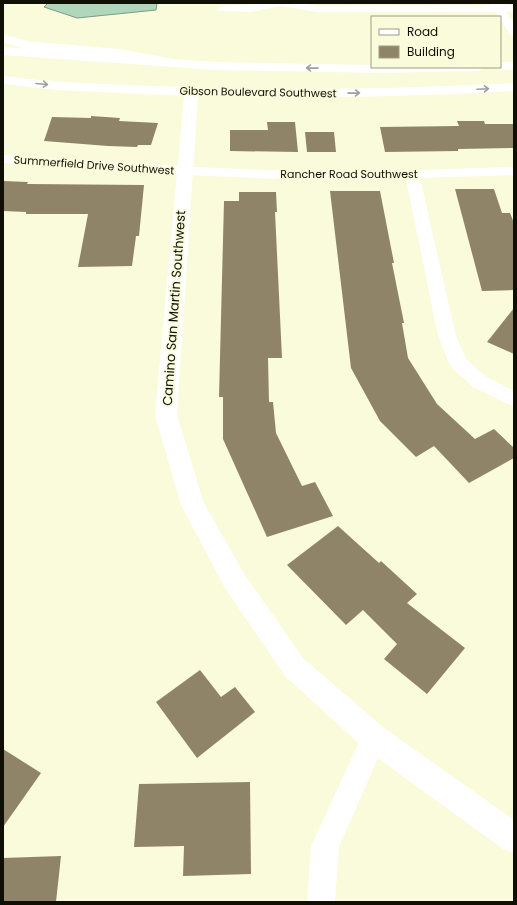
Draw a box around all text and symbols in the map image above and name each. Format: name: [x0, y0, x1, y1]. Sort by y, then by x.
legend: [371, 16, 501, 68]
text: Road: [407, 23, 438, 40]
text: Building: [407, 43, 455, 60]
one-way arrow: [306, 64, 319, 72]
one-way arrow: [35, 80, 48, 87]
street label: Gibson Boulevard Southwest: [179, 83, 337, 101]
one-way arrow: [476, 86, 489, 93]
one-way arrow: [347, 89, 360, 97]
street label: Summerfield Drive Southwest: [13, 151, 175, 179]
street label: Rancher Road Southwest: [280, 166, 418, 182]
street label: Camino San Martin Southwest: [158, 209, 190, 406]

